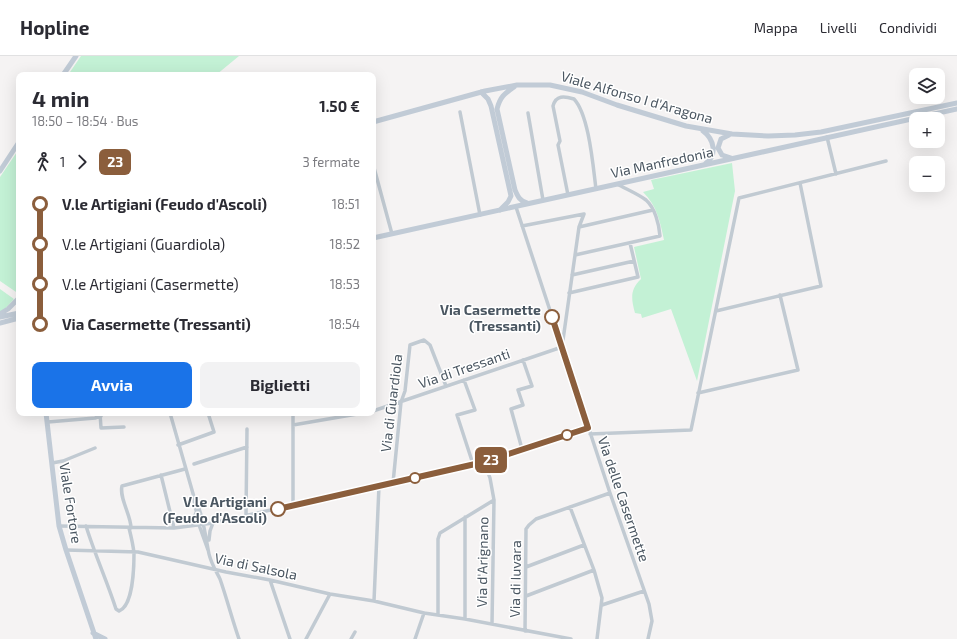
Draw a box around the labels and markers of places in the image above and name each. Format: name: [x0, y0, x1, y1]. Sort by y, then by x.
place label: Via Casermette (Tressanti): [440, 301, 541, 334]
marker: Via Casermette (Tressanti): [544, 309, 560, 325]
unlabelled marker: [561, 429, 573, 441]
unlabelled marker: [409, 472, 421, 484]
place label: V.le Artigiani (Feudo d'Ascoli): [163, 493, 267, 526]
marker: V.le Artigiani (Feudo d'Ascoli): [270, 501, 286, 517]

